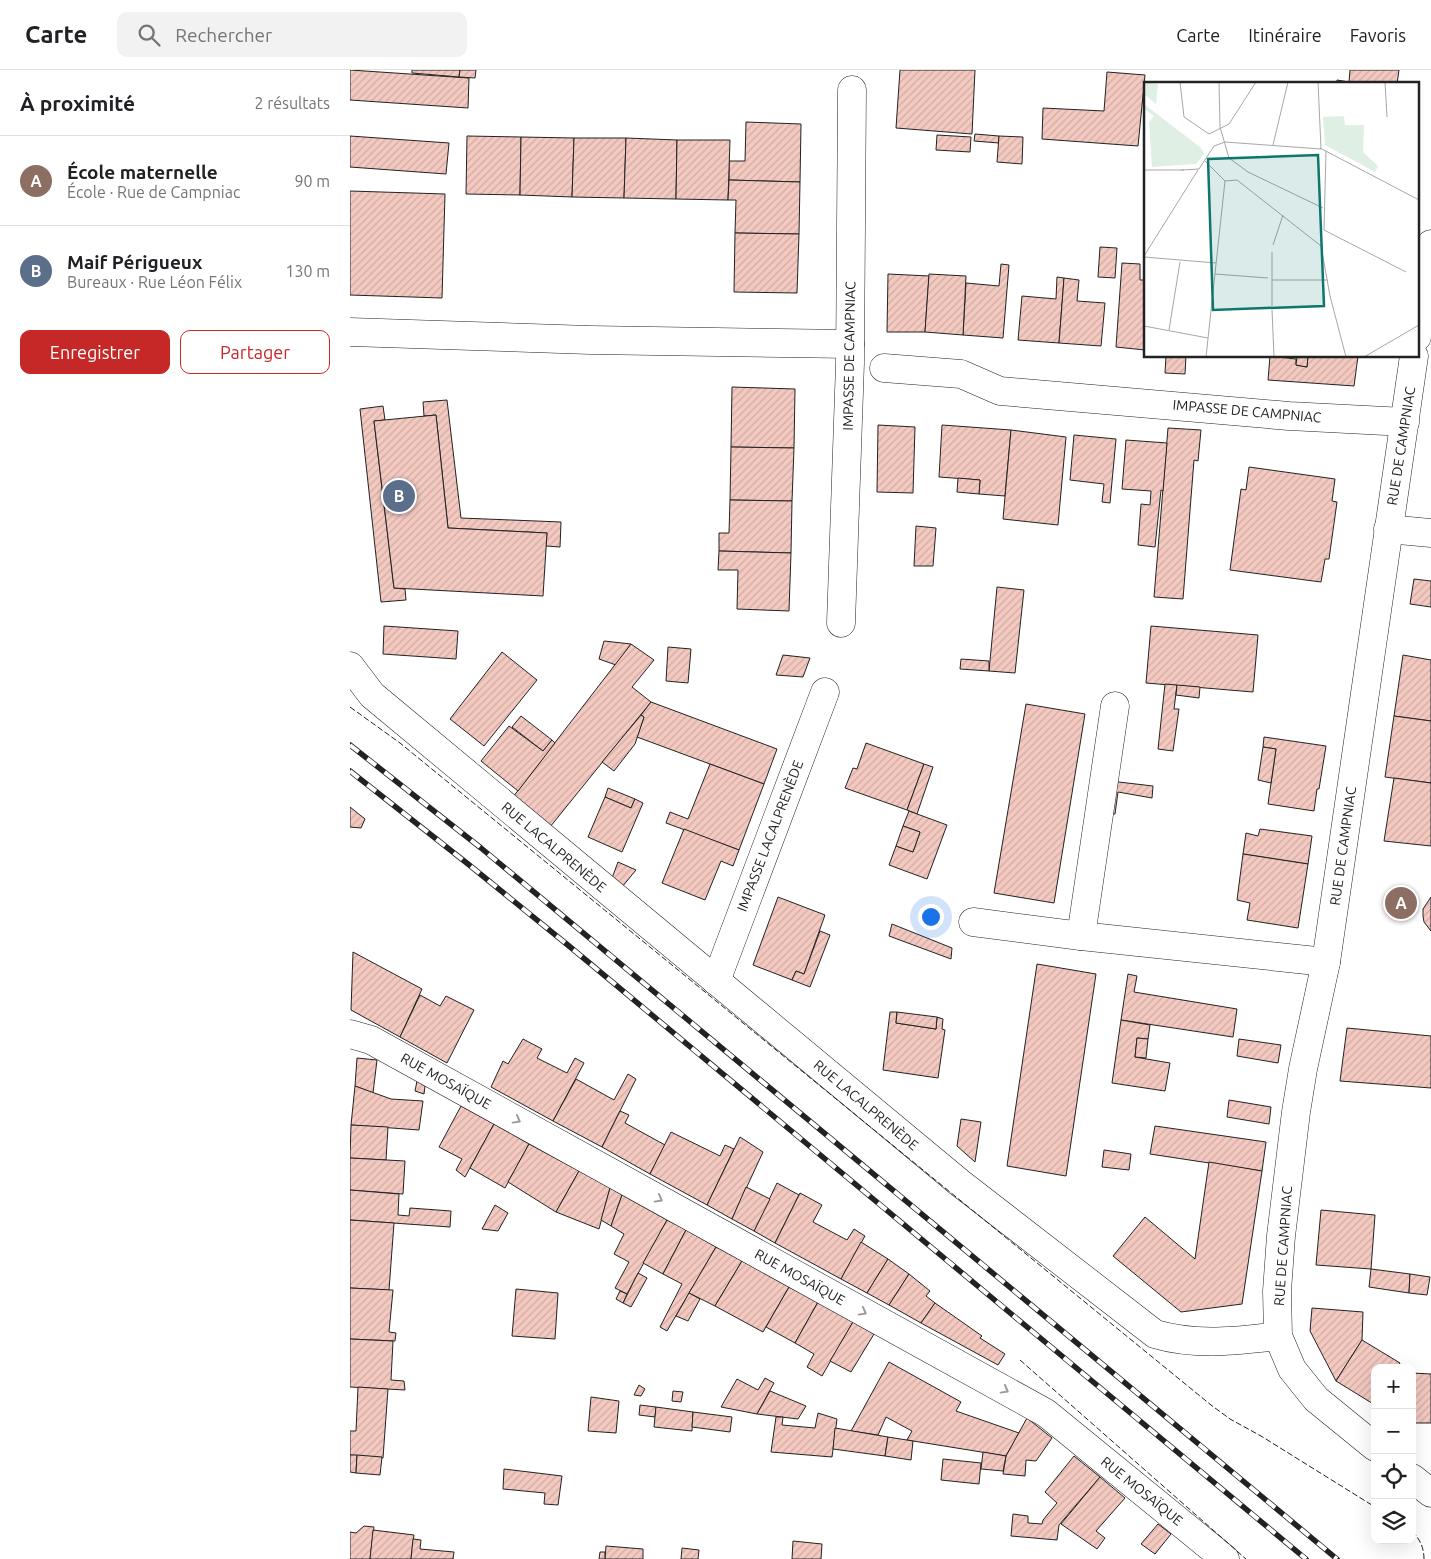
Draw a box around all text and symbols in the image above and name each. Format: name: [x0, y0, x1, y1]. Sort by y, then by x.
search box: [117, 12, 467, 57]
text: Carte: [25, 21, 87, 48]
icon: search: [135, 21, 163, 49]
text: Rechercher: [175, 24, 272, 46]
text: Carte: [1176, 25, 1220, 45]
text: Itinéraire: [1248, 25, 1322, 45]
text: Favoris: [1350, 25, 1406, 45]
inset map: [1144, 82, 1418, 358]
text: À proximité: [20, 91, 135, 115]
text: 2 résultats: [254, 94, 330, 112]
text: École maternelle: [67, 161, 218, 183]
text: A: [30, 172, 42, 190]
text: 90 m: [294, 172, 330, 190]
text: École · Rue de Campniac: [67, 183, 240, 201]
text: Maif Périgueux: [67, 251, 202, 273]
text: B: [31, 262, 41, 280]
text: 130 m: [285, 262, 330, 280]
text: Bureaux · Rue Léon Félix: [67, 273, 242, 291]
street label: IMPASSE DE CAMPNIAC: [840, 281, 858, 431]
button: Enregistrer: [20, 330, 170, 374]
button: Partager: [180, 330, 330, 374]
street label: RUE DE CAMPNIAC: [1384, 385, 1418, 506]
street label: IMPASSE DE CAMPNIAC: [1172, 397, 1322, 426]
pin: B: [383, 477, 415, 515]
street label: IMPASSE LACALPRENÈDE: [733, 758, 806, 914]
street label: RUE DE CAMPNIAC: [1327, 785, 1359, 907]
street label: RUE LACALPRENÈDE: [498, 798, 610, 895]
pin: A: [1385, 884, 1417, 922]
your location: [918, 904, 944, 930]
street label: RUE MOSAÏQUE: [398, 1050, 494, 1112]
street label: RUE LACALPRENÈDE: [810, 1056, 922, 1153]
one-way arrow: [512, 1114, 521, 1124]
street label: RUE DE CAMPNIAC: [1271, 1185, 1295, 1306]
one-way arrow: [654, 1193, 663, 1203]
street label: RUE MOSAÏQUE: [752, 1246, 848, 1308]
one-way arrow: [858, 1305, 867, 1315]
map controls: [1371, 1364, 1416, 1544]
button: +: [1371, 1364, 1416, 1409]
one-way arrow: [1000, 1384, 1009, 1394]
button: −: [1371, 1409, 1416, 1454]
street label: RUE MOSAÏQUE: [1098, 1453, 1186, 1529]
button: locate: [1371, 1454, 1416, 1499]
button: layers: [1371, 1499, 1416, 1544]

